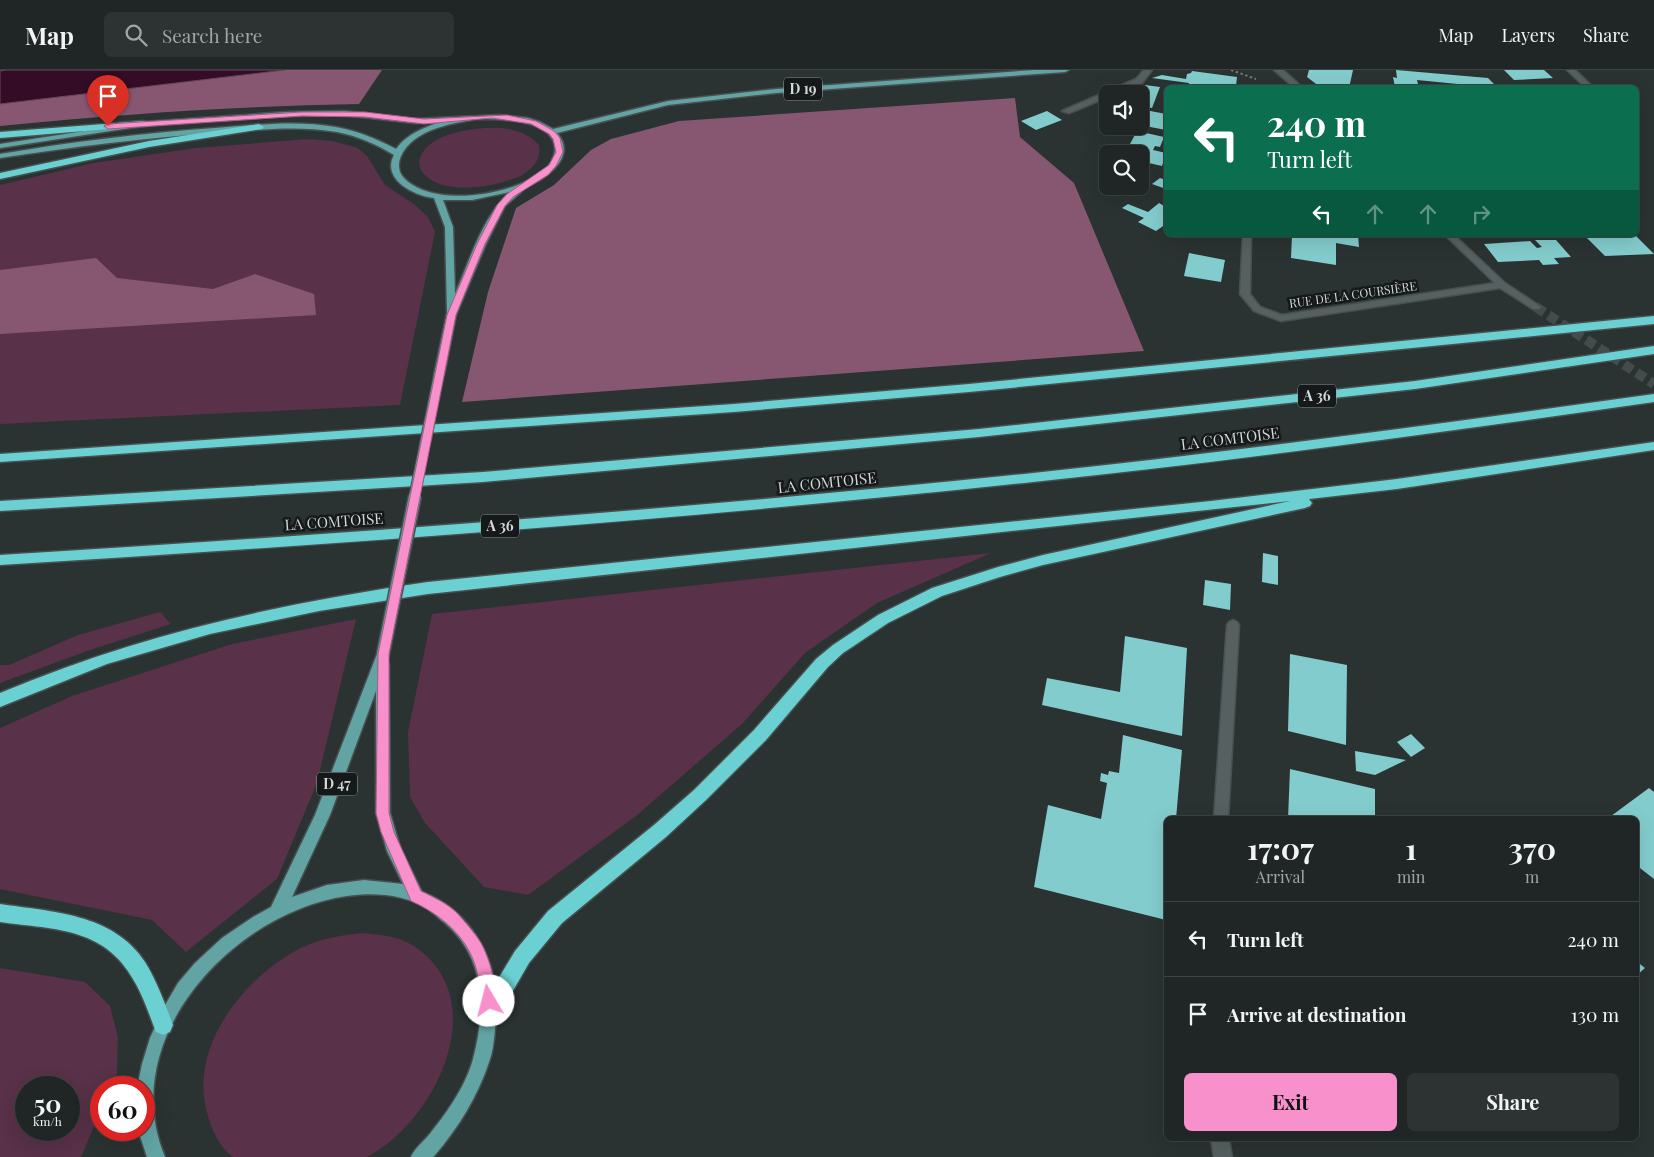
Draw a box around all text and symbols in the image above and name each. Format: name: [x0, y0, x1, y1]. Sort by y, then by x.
search box: [104, 12, 454, 57]
text: Map: [25, 19, 74, 51]
icon: search: [122, 21, 150, 49]
text: Search here: [162, 22, 262, 48]
text: Map: [1438, 23, 1473, 47]
text: Layers: [1501, 23, 1555, 47]
text: Share: [1583, 23, 1629, 47]
pin: [87, 75, 129, 126]
road number: D 19: [784, 78, 822, 100]
icon: arrive: [94, 82, 122, 110]
map controls: [1099, 85, 1149, 195]
button: sound: [1099, 85, 1149, 135]
text: 240 m: [1267, 99, 1366, 146]
icon: left: [1184, 105, 1249, 170]
text: Turn left: [1267, 144, 1352, 174]
button: search: [1099, 145, 1149, 195]
icon: left: [1308, 200, 1336, 228]
icon: ahead: [1361, 200, 1389, 228]
icon: ahead: [1414, 200, 1442, 228]
icon: right: [1467, 200, 1495, 228]
street label: RUE DE LA COURSIÈRE: [1288, 277, 1418, 311]
road number: A 36: [1298, 384, 1336, 408]
street label: LA COMTOISE: [1180, 422, 1280, 454]
street label: LA COMTOISE: [777, 467, 877, 497]
street label: LA COMTOISE: [284, 508, 384, 534]
road number: A 36: [481, 514, 519, 538]
road number: D 47: [317, 772, 357, 796]
text: 17:07: [1247, 828, 1314, 868]
text: 1: [1405, 828, 1417, 868]
text: 370: [1508, 828, 1556, 868]
text: Arrival: [1256, 866, 1305, 887]
text: min: [1397, 866, 1425, 887]
text: m: [1525, 866, 1539, 887]
icon: left: [1184, 925, 1212, 953]
text: Turn left: [1227, 926, 1304, 952]
text: 240 m: [1568, 926, 1619, 952]
position arrow: [462, 974, 514, 1026]
icon: arrive: [1184, 1000, 1212, 1028]
text: Arrive at destination: [1227, 1001, 1407, 1027]
text: 130 m: [1571, 1001, 1619, 1027]
button: Exit: [1184, 1073, 1397, 1131]
button: Share: [1407, 1073, 1619, 1131]
speed limit sign: 60: [90, 1076, 155, 1141]
text: 50: [34, 1086, 61, 1119]
text: km/h: [33, 1113, 62, 1129]

